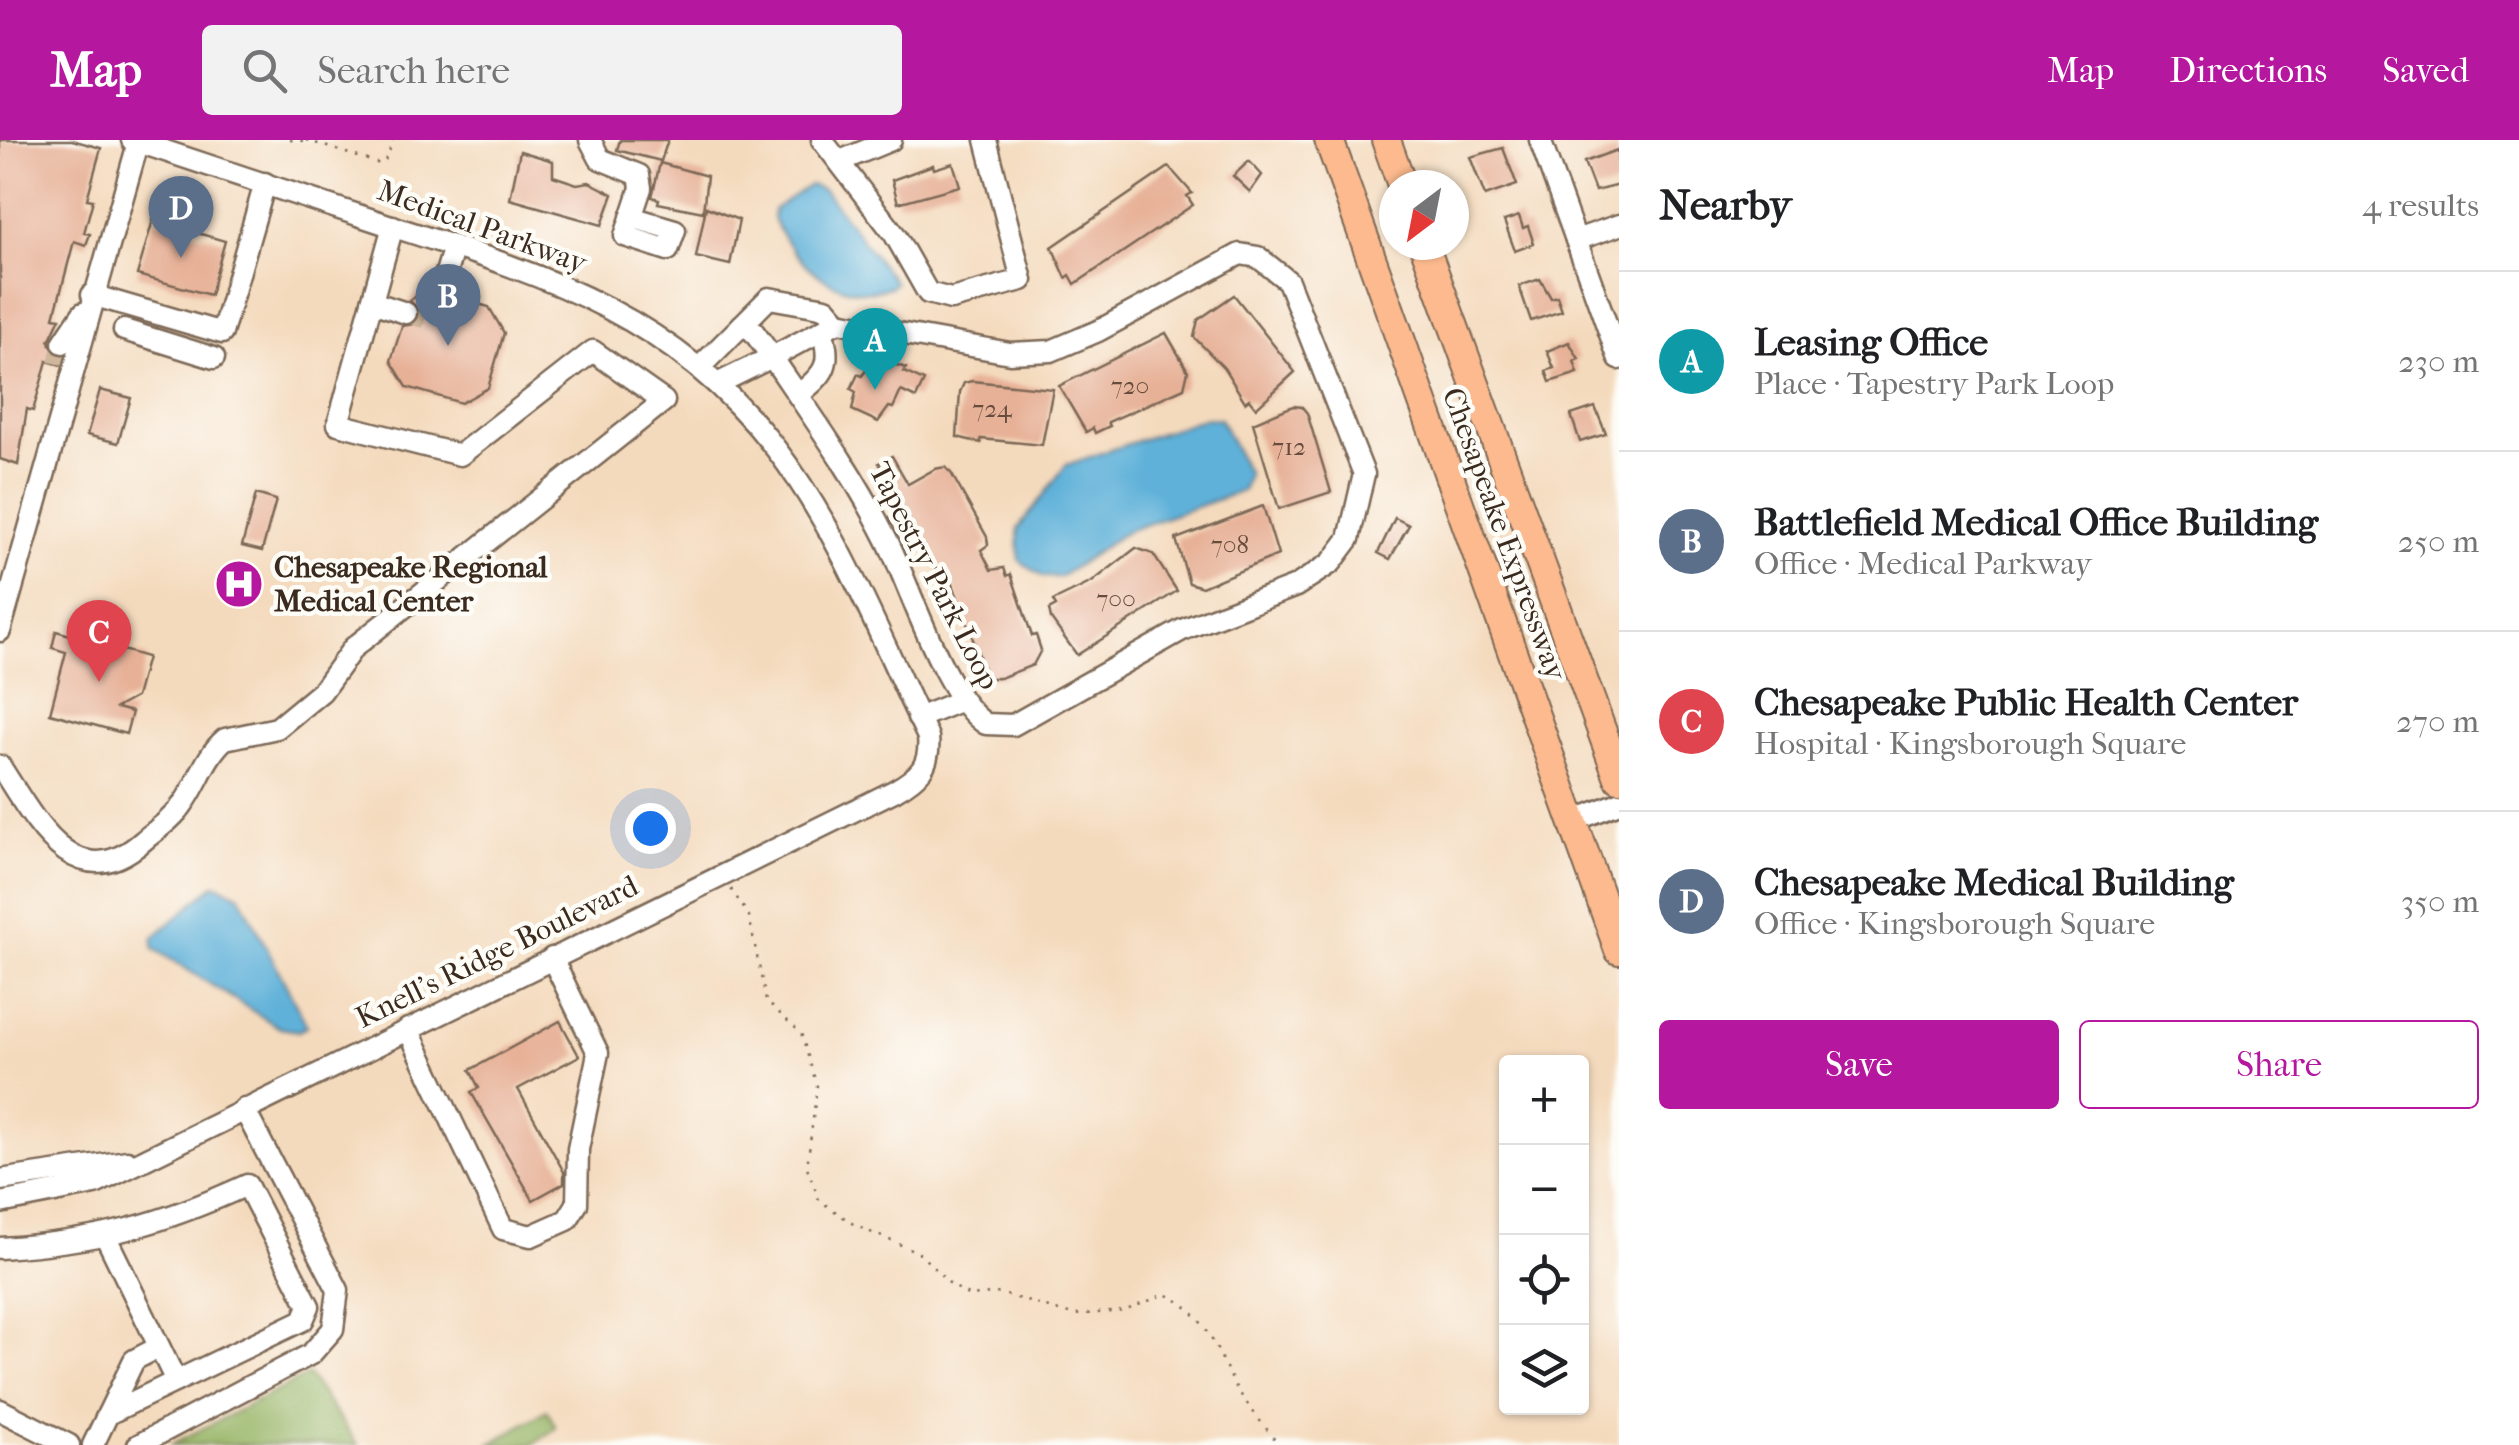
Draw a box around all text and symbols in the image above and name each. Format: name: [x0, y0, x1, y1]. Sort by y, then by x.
search box: [202, 25, 902, 115]
text: Map: [50, 42, 142, 98]
icon: search: [237, 43, 292, 98]
text: Search here: [317, 48, 510, 93]
text: Map: [2047, 50, 2114, 91]
text: Directions: [2169, 50, 2327, 91]
text: Saved: [2382, 50, 2469, 91]
north arrow: [1379, 170, 1469, 260]
street label: Medical Parkway: [373, 173, 592, 281]
pin: D: [148, 176, 214, 258]
text: Nearby: [1659, 181, 1791, 230]
text: 4 results: [2362, 187, 2479, 224]
pin: B: [416, 264, 480, 346]
pin: A: [842, 308, 908, 390]
text: Leasing Office: [1754, 320, 1988, 365]
text: A: [1681, 343, 1702, 380]
text: 230 m: [2398, 343, 2479, 380]
text: Place · Tapestry Park Loop: [1754, 365, 2114, 402]
house number: 720: [1111, 371, 1149, 400]
street label: Chesapeake Expressway: [1435, 383, 1574, 686]
house number: 724: [972, 394, 1013, 423]
house number: 712: [1272, 432, 1306, 461]
street label: Tapestry Park Loop: [862, 456, 1006, 696]
text: Battlefield Medical Office Building: [1754, 500, 2318, 545]
text: B: [1681, 523, 1702, 560]
text: 250 m: [2398, 523, 2479, 560]
house number: 708: [1211, 530, 1249, 559]
text: Office · Medical Parkway: [1754, 545, 2092, 582]
place label: Chesapeake Regional Medical Center: [274, 550, 548, 619]
hospital icon: Chesapeake Regional Medical Center: [213, 558, 265, 610]
house number: 700: [1096, 584, 1136, 613]
pin: C: [66, 600, 132, 682]
text: Chesapeake Public Health Center: [1754, 680, 2298, 725]
text: C: [1681, 703, 1702, 740]
text: 270 m: [2396, 703, 2479, 740]
text: Hospital · Kingsborough Square: [1754, 725, 2186, 762]
your location: [625, 803, 676, 854]
text: Chesapeake Medical Building: [1754, 860, 2234, 905]
street label: Knell's Ridge Boulevard: [350, 868, 644, 1036]
text: D: [1679, 883, 1704, 920]
text: 350 m: [2401, 883, 2479, 920]
text: Office · Kingsborough Square: [1754, 905, 2155, 942]
button: Save: [1659, 1020, 2059, 1109]
button: Share: [2079, 1020, 2479, 1109]
map controls: [1499, 1055, 1589, 1415]
button: +: [1499, 1055, 1589, 1145]
button: −: [1499, 1145, 1589, 1235]
button: locate: [1499, 1235, 1589, 1325]
button: layers: [1499, 1325, 1589, 1415]

